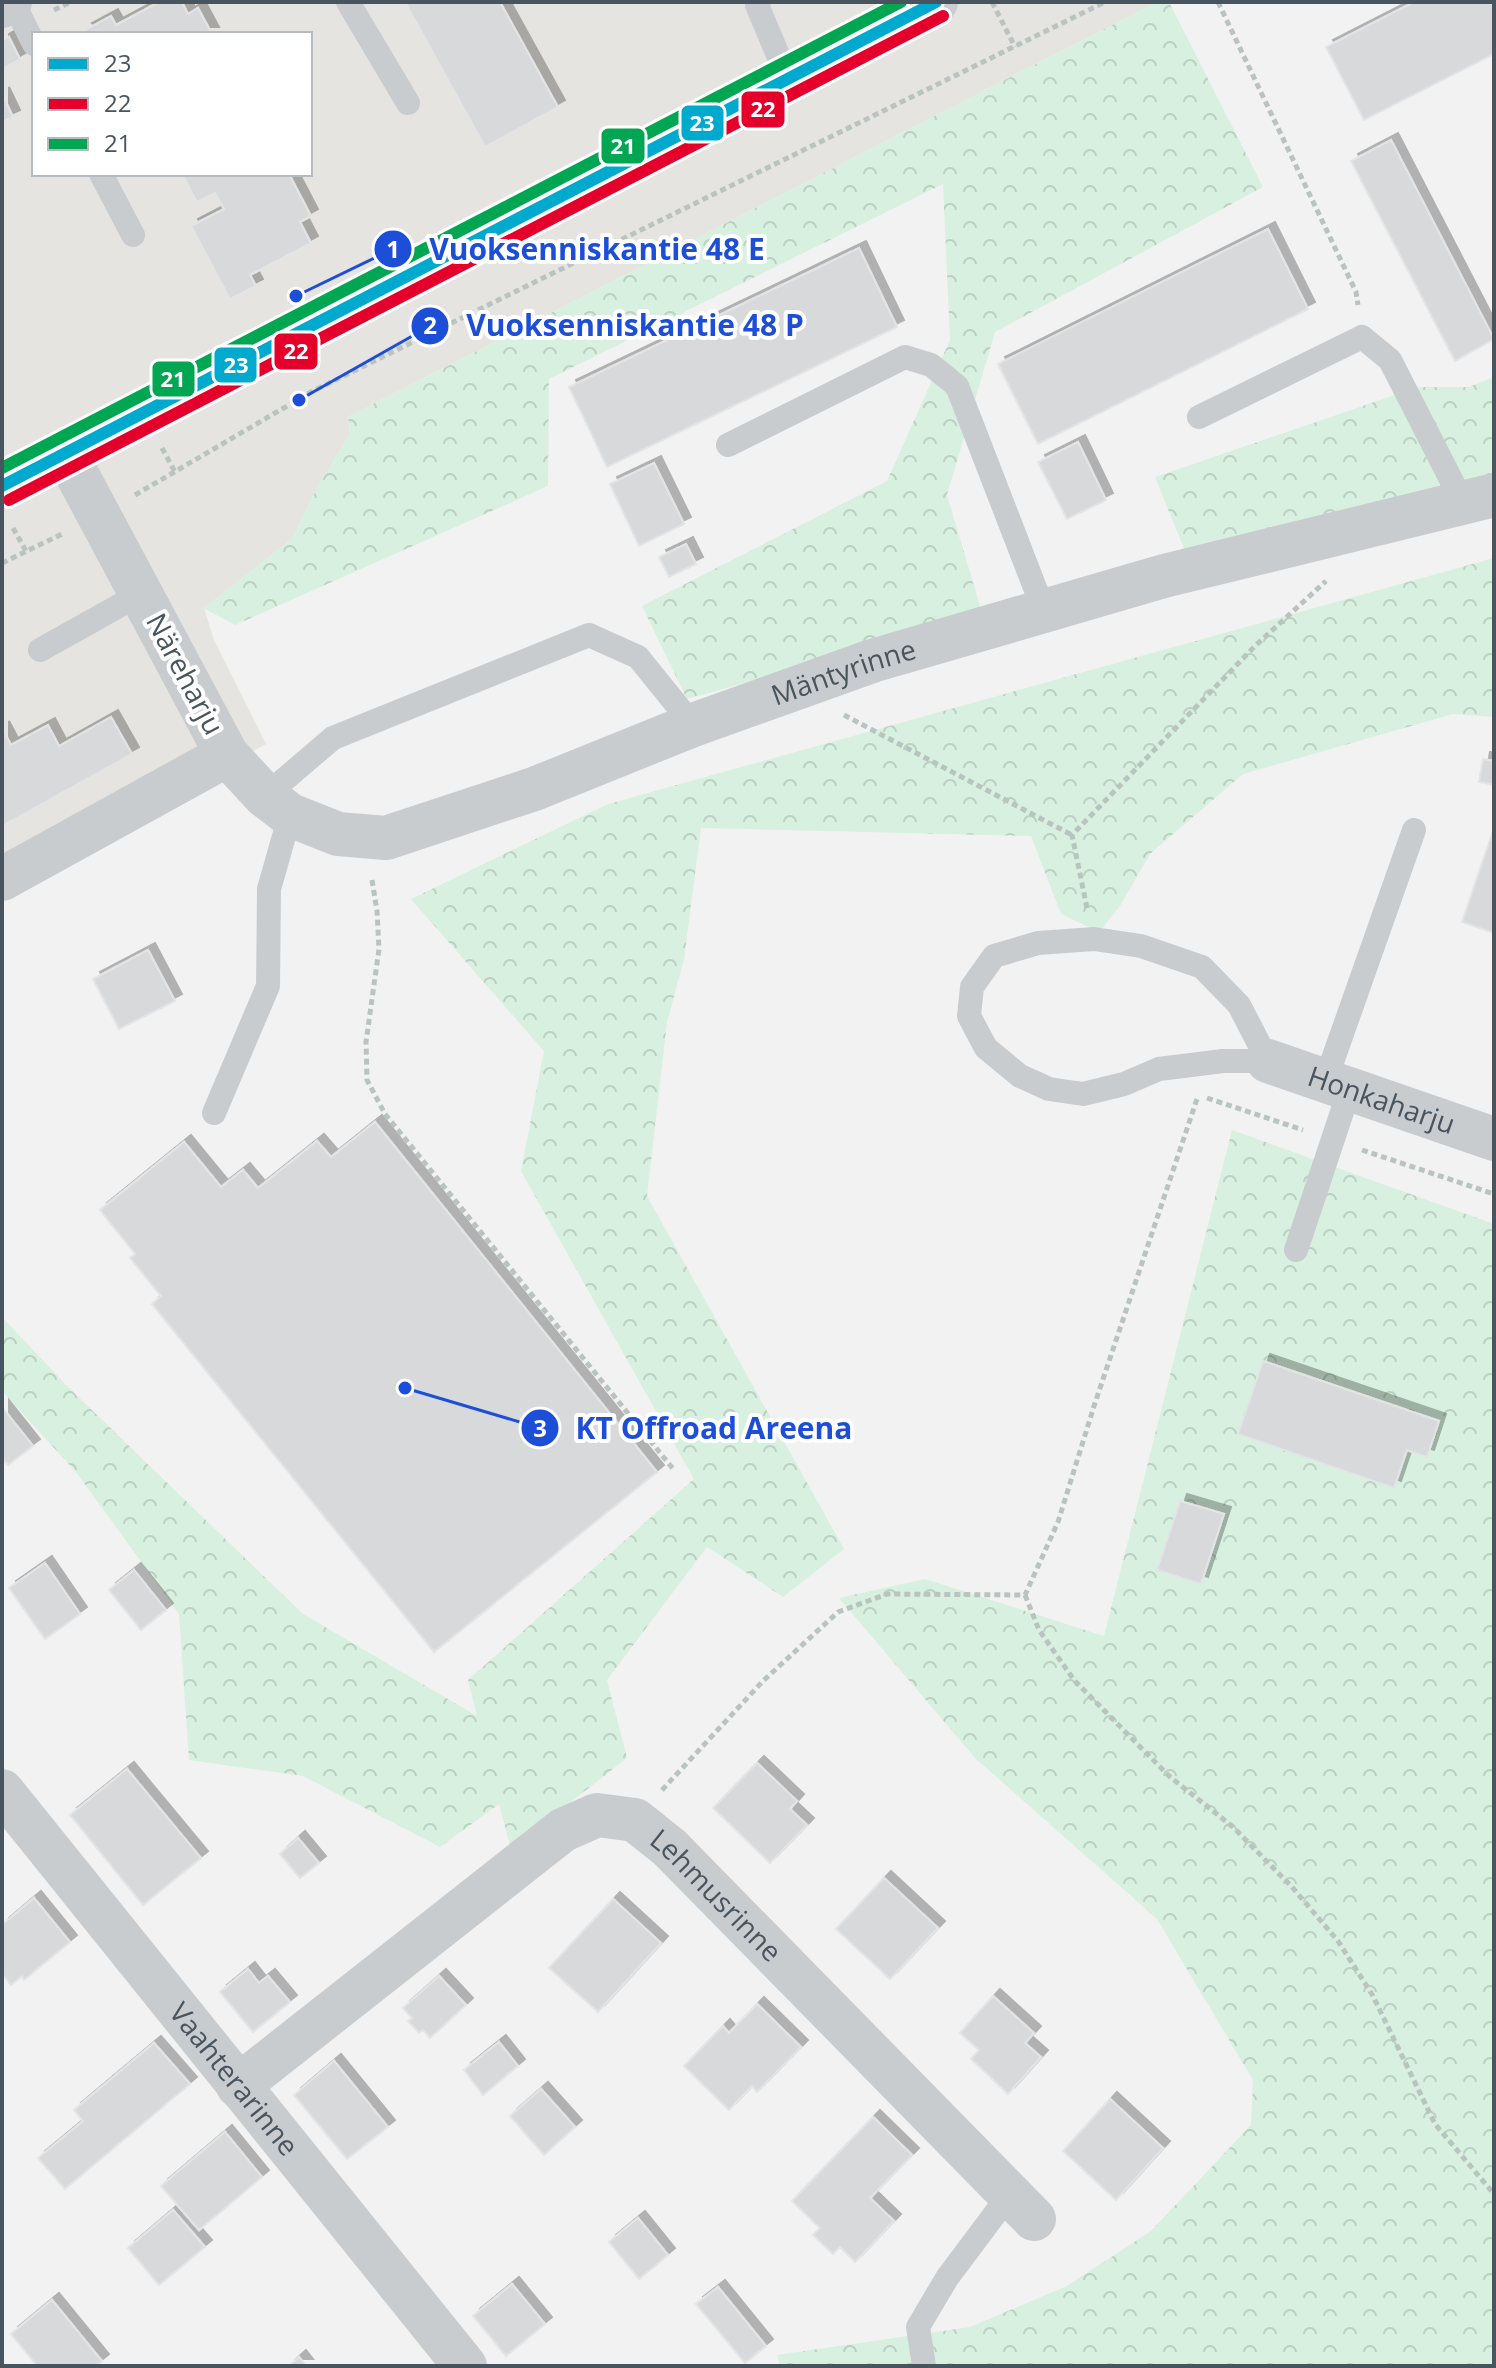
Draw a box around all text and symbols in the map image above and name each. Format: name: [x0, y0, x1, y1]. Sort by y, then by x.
legend: [32, 32, 312, 176]
text: 23: [104, 46, 131, 79]
text: 22: [104, 86, 131, 119]
line badge: 22: [740, 90, 786, 129]
text: 22: [750, 93, 776, 123]
line badge: 23: [680, 104, 725, 142]
text: 23: [689, 107, 715, 137]
text: 21: [104, 126, 131, 159]
line badge: 21: [600, 127, 646, 165]
text: 21: [610, 130, 636, 160]
callout: Vuoksenniskantie 48 E: [373, 222, 781, 276]
text: Vuoksenniskantie 48 E: [429, 228, 765, 269]
text: 1: [386, 232, 400, 265]
callout: Vuoksenniskantie 48 P: [410, 299, 819, 353]
text: Vuoksenniskantie 48 P: [466, 304, 804, 345]
text: 2: [423, 308, 437, 341]
line badge: 22: [273, 332, 319, 371]
text: 22: [283, 335, 309, 365]
line badge: 23: [213, 346, 258, 384]
text: 23: [223, 349, 249, 379]
line badge: 21: [151, 360, 196, 398]
text: 21: [160, 363, 186, 393]
street label: Näreharju: [138, 606, 234, 741]
street label: Mäntyrinne: [766, 629, 920, 714]
street label: Honkaharju: [1303, 1056, 1460, 1142]
callout: KT Offroad Areena: [520, 1401, 869, 1455]
text: KT Offroad Areena: [576, 1407, 852, 1448]
text: 3: [533, 1411, 547, 1444]
street label: Lehmusrinne: [643, 1820, 791, 1969]
street label: Vaahterarinne: [162, 1994, 308, 2163]

